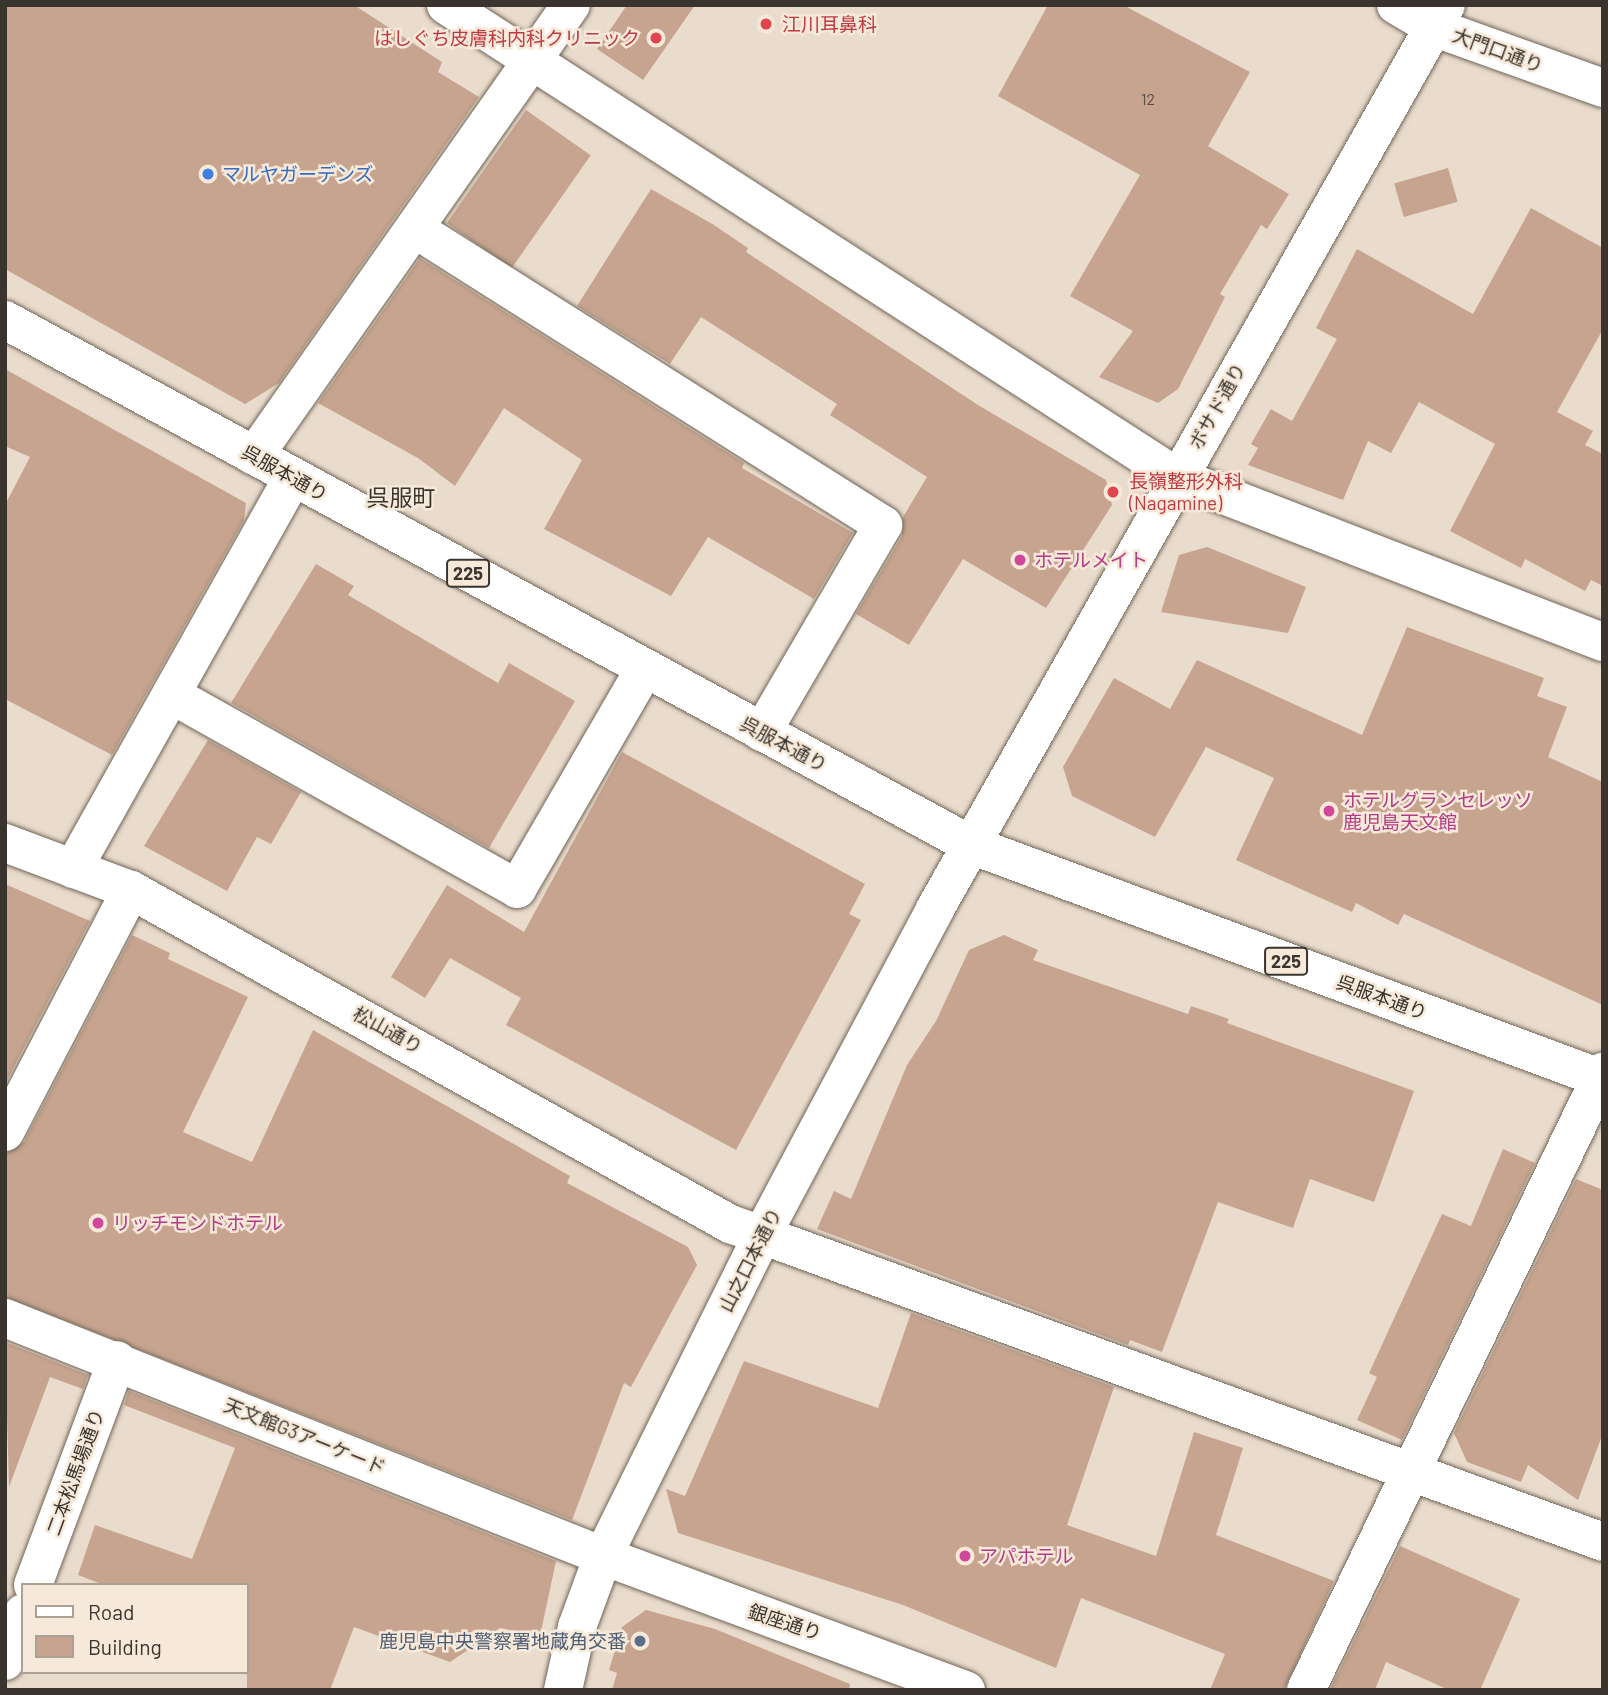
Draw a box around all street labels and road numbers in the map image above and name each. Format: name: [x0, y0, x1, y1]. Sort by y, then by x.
street label: 大門口通り: [1449, 23, 1547, 77]
street label: ボサド通り: [1184, 359, 1250, 453]
street label: 呉服本通り: [238, 440, 332, 506]
road number: 225: [445, 558, 491, 588]
street label: 呉服本通り: [737, 712, 831, 776]
road number: 225: [1263, 946, 1309, 976]
street label: 呉服本通り: [1333, 970, 1431, 1024]
street label: 松山通り: [349, 1002, 427, 1058]
street label: 山之口本通り: [714, 1204, 786, 1316]
street label: 天文館G3アーケード: [221, 1393, 389, 1479]
street label: 二本松馬場通り: [42, 1406, 108, 1538]
street label: 銀座通り: [745, 1599, 825, 1645]

